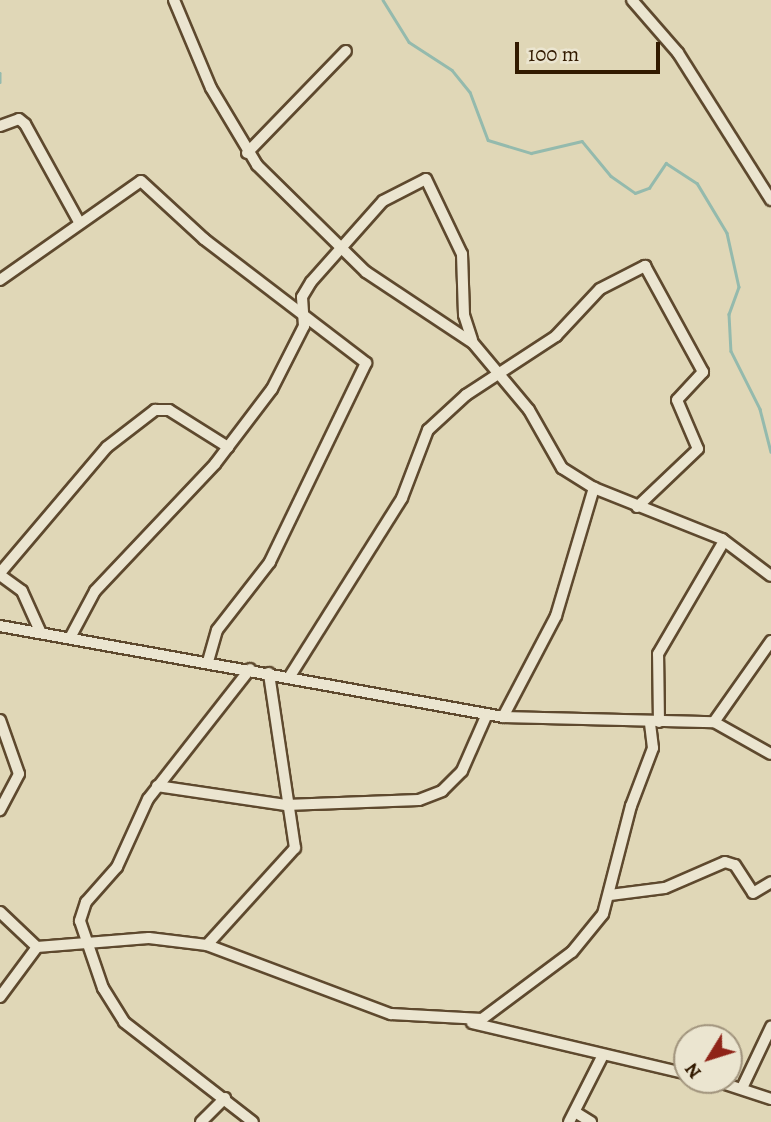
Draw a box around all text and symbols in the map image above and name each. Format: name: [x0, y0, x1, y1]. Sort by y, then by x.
scale bar: [519, 28, 664, 72]
text: 100 m: [528, 40, 579, 68]
north arrow: [673, 1024, 743, 1094]
text: N: [679, 1057, 708, 1084]

